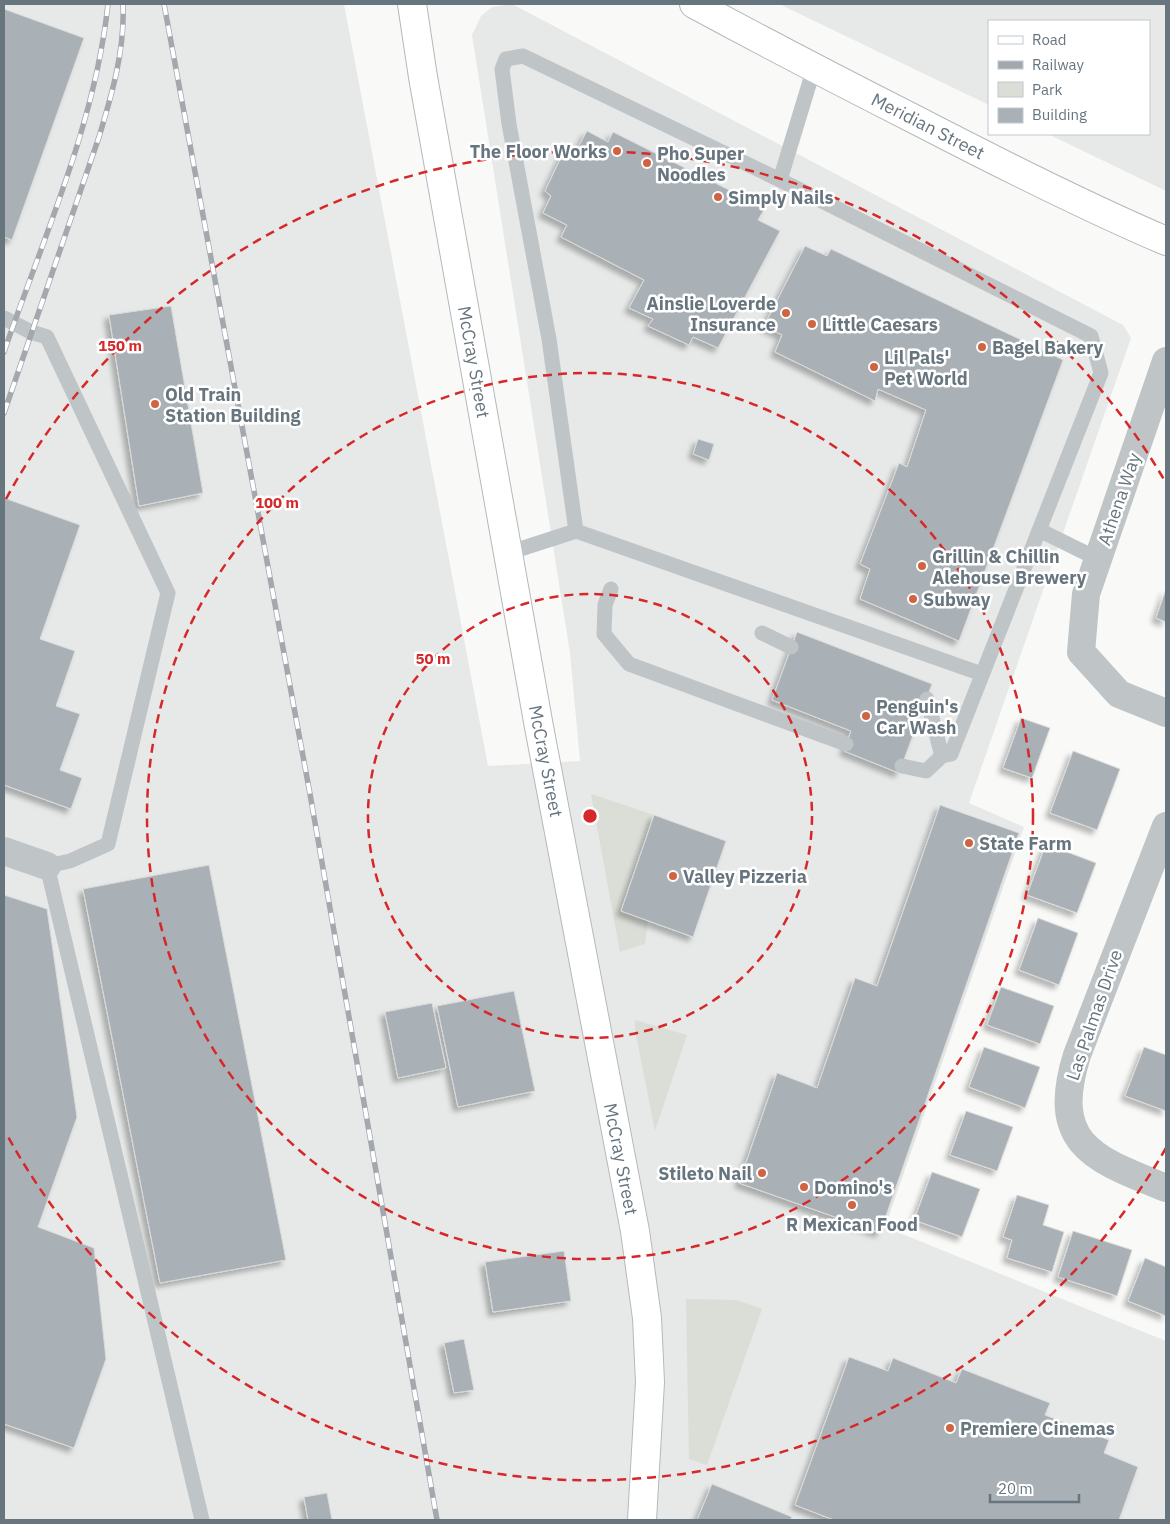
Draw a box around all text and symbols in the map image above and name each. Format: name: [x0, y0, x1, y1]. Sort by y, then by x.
legend: [988, 20, 1150, 135]
text: Road: [1032, 30, 1067, 49]
text: Railway: [1032, 55, 1085, 74]
text: Park: [1032, 80, 1062, 99]
street label: Meridian Street: [868, 88, 988, 164]
text: Building: [1032, 105, 1087, 124]
place label: The Floor Works: [470, 140, 607, 163]
place label: Pho Super Noodles: [657, 142, 744, 186]
marker: The Floor Works: [611, 145, 623, 157]
marker: Pho Super Noodles: [641, 157, 653, 169]
place label: Simply Nails: [728, 186, 834, 209]
marker: Simply Nails: [712, 191, 724, 203]
place label: Ainslie Loverde Insurance: [646, 292, 776, 336]
street label: McCray Street: [453, 304, 495, 420]
marker: Ainslie Loverde Insurance: [780, 307, 792, 319]
place label: Little Caesars: [822, 313, 938, 336]
marker: Little Caesars: [806, 318, 818, 330]
text: 150 m: [98, 336, 142, 355]
place label: Bagel Bakery: [992, 336, 1104, 359]
marker: Bagel Bakery: [976, 341, 988, 353]
place label: Lil Pals' Pet World: [884, 346, 968, 390]
marker: Lil Pals' Pet World: [868, 361, 880, 373]
place label: Old Train Station Building: [165, 383, 300, 427]
marker: Old Train Station Building: [149, 398, 161, 410]
street label: Athena Way: [1092, 450, 1146, 548]
text: 100 m: [255, 493, 299, 512]
place label: Grillin & Chillin Alehouse Brewery: [932, 545, 1087, 589]
marker: Grillin & Chillin Alehouse Brewery: [916, 560, 928, 572]
place label: Subway: [923, 588, 991, 611]
marker: Subway: [907, 593, 919, 605]
text: 50 m: [416, 649, 450, 668]
place label: Penguin's Car Wash: [876, 695, 958, 739]
street label: McCray Street: [524, 703, 568, 819]
marker: Penguin's Car Wash: [860, 710, 872, 722]
centre of rings: [581, 807, 599, 825]
place label: State Farm: [979, 832, 1072, 855]
marker: State Farm: [963, 837, 975, 849]
place label: Valley Pizzeria: [683, 865, 807, 888]
marker: Valley Pizzeria: [667, 870, 679, 882]
street label: Las Palmas Drive: [1061, 946, 1127, 1084]
street label: McCray Street: [599, 1101, 643, 1217]
place label: Stileto Nail: [658, 1162, 753, 1185]
marker: Stileto Nail: [756, 1167, 768, 1179]
place label: Domino's: [814, 1176, 892, 1199]
marker: Domino's: [798, 1181, 810, 1193]
marker: R Mexican Food: [846, 1199, 858, 1211]
place label: R Mexican Food: [786, 1213, 918, 1236]
place label: Premiere Cinemas: [960, 1417, 1115, 1440]
marker: Premiere Cinemas: [944, 1422, 956, 1434]
scale bar: [990, 1472, 1079, 1504]
text: 20 m: [998, 1479, 1033, 1498]

